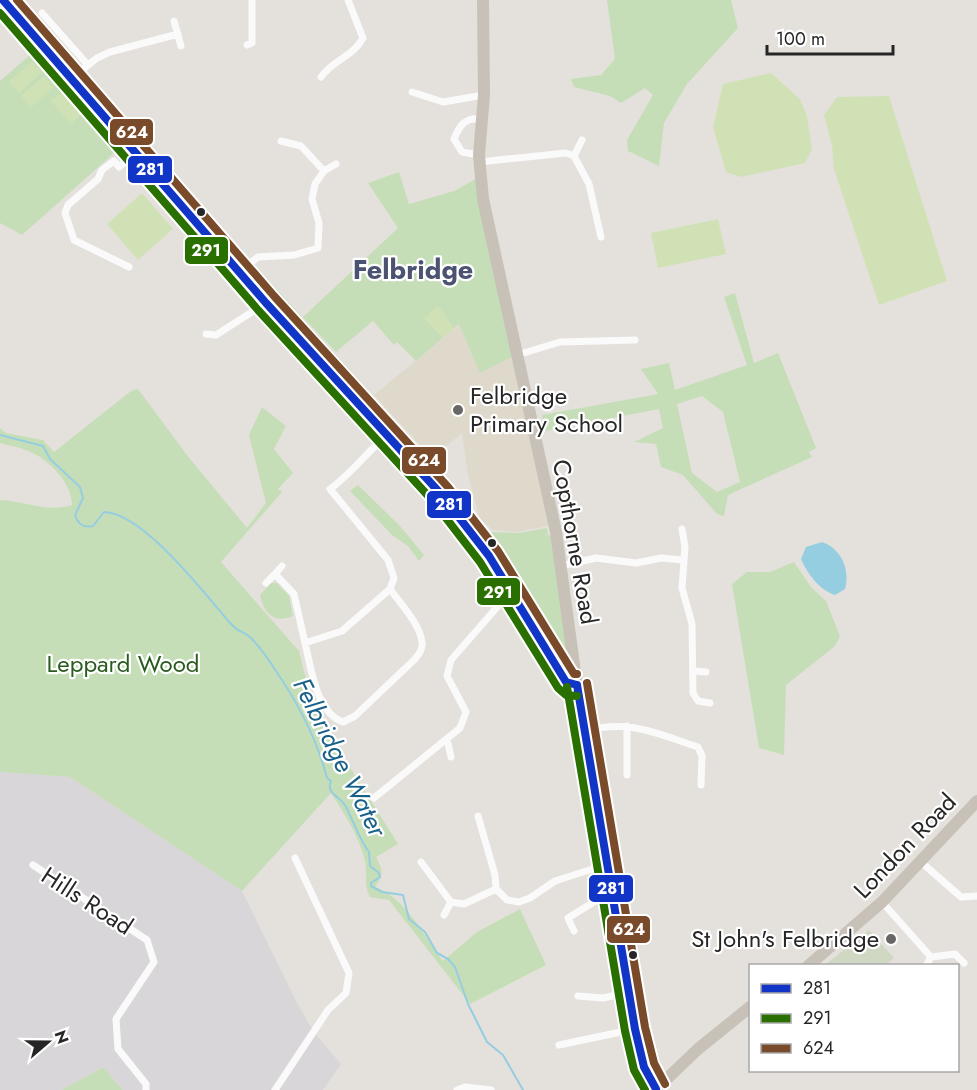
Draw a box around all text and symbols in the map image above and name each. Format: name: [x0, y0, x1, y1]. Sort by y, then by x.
scale bar: [767, 18, 893, 56]
text: 100 m: [776, 26, 825, 52]
line badge: 624: [109, 118, 154, 146]
text: 624: [116, 121, 148, 144]
line badge: 281: [127, 155, 173, 184]
text: 281: [136, 158, 164, 181]
unlabelled marker: [195, 206, 207, 218]
line badge: 291: [184, 236, 229, 265]
text: 291: [191, 239, 221, 262]
district label: Felbridge: [353, 250, 473, 289]
place label: Felbridge Primary School: [470, 378, 623, 441]
marker: Felbridge Primary School: [451, 403, 465, 417]
line badge: 624: [401, 446, 447, 475]
text: 624: [408, 449, 440, 472]
street label: Copthorne Road: [544, 457, 607, 627]
line badge: 281: [426, 490, 472, 519]
text: 281: [435, 493, 463, 516]
unlabelled marker: [486, 537, 498, 549]
line badge: 291: [476, 577, 521, 606]
text: 291: [483, 581, 513, 604]
park label: Leppard Wood: [47, 646, 199, 681]
water label: Felbridge Water: [284, 671, 397, 844]
street label: London Road: [845, 785, 964, 906]
street label: Hills Road: [35, 858, 140, 943]
line badge: 281: [588, 874, 634, 903]
text: 281: [597, 877, 625, 900]
line badge: 624: [606, 915, 651, 944]
text: 624: [613, 918, 645, 941]
place label: St John's Felbridge: [691, 921, 879, 956]
marker: St John's Felbridge: [884, 932, 898, 946]
unlabelled marker: [627, 949, 639, 961]
legend: [749, 964, 959, 1072]
text: 281: [803, 975, 831, 1001]
text: 291: [803, 1005, 832, 1031]
north arrow: [18, 1012, 78, 1072]
text: N: [49, 1027, 75, 1047]
text: 624: [803, 1035, 834, 1061]

